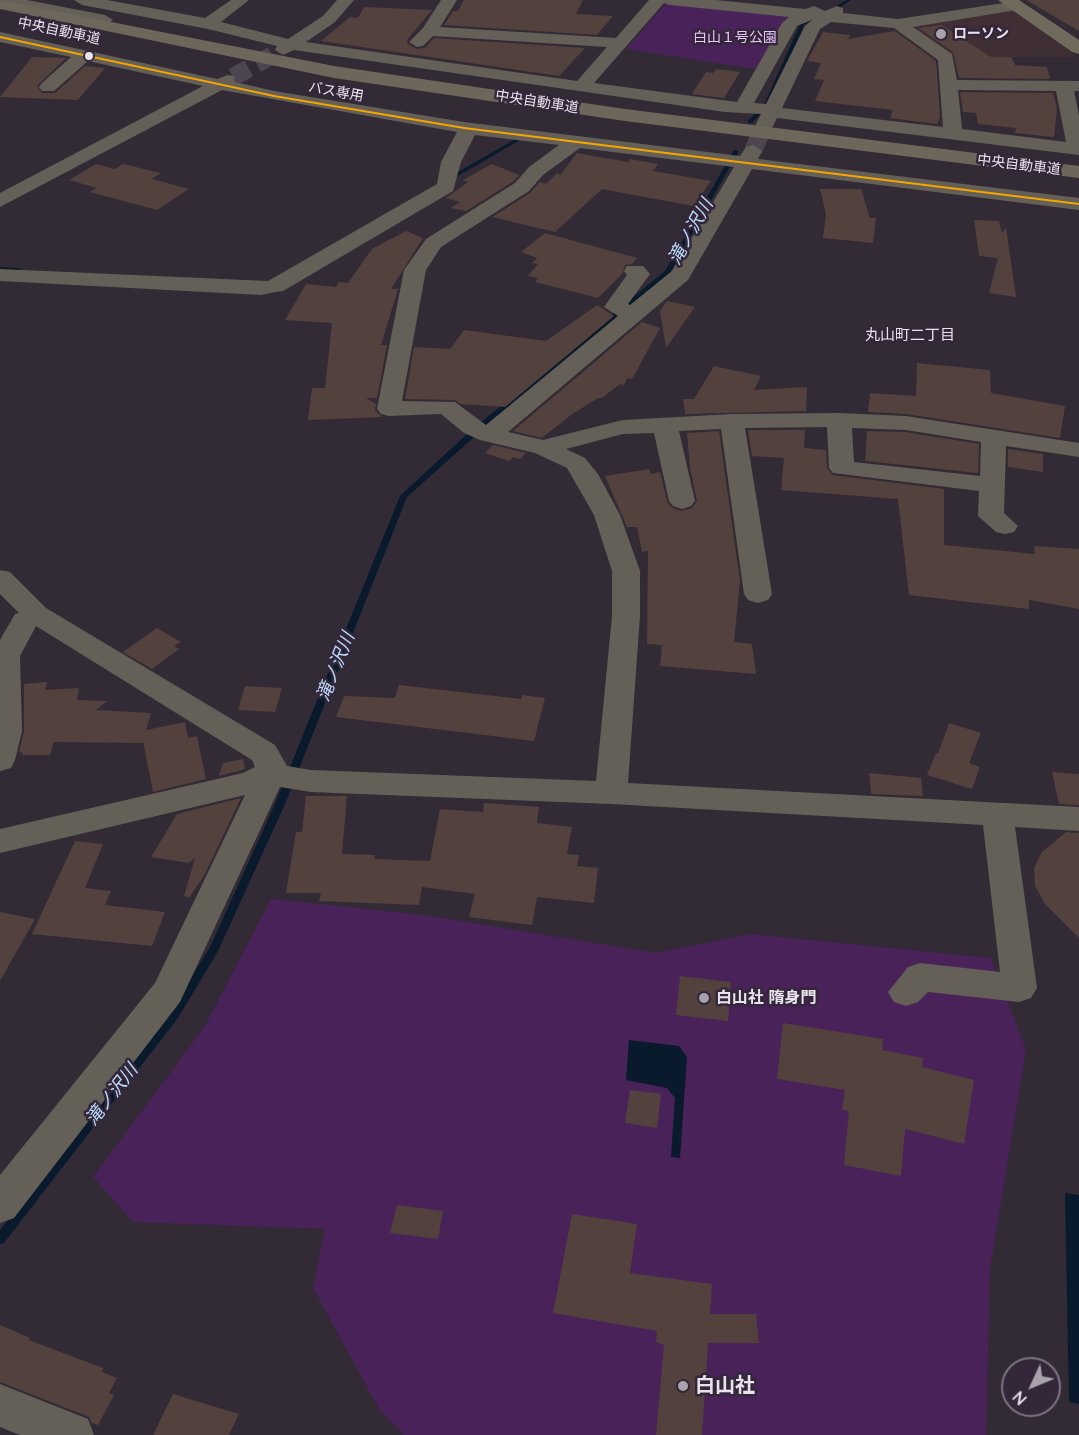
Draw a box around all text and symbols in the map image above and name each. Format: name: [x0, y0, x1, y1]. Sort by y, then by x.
street label: 中央自動車道: [16, 14, 102, 48]
place label: ローソン: [953, 26, 1009, 42]
marker: ローソン: [934, 27, 948, 41]
park label: 白山１号公園: [693, 30, 777, 46]
unlabelled marker: [83, 50, 95, 62]
street label: バス専用: [307, 79, 365, 105]
street label: 中央自動車道: [494, 87, 580, 117]
street label: 中央自動車道: [976, 152, 1062, 178]
water label: 滝ノ沢川: [664, 195, 718, 269]
district label: 丸山町二丁目: [865, 326, 955, 344]
water label: 滝ノ沢川: [313, 630, 359, 704]
place label: 白山社 隋身門: [716, 988, 816, 1008]
marker: 白山社 隋身門: [697, 991, 711, 1005]
water label: 滝ノ沢川: [81, 1060, 143, 1130]
north arrow: [1001, 1357, 1061, 1417]
place label: 白山社: [695, 1374, 755, 1398]
marker: 白山社: [676, 1379, 690, 1393]
text: N: [1008, 1387, 1031, 1409]

